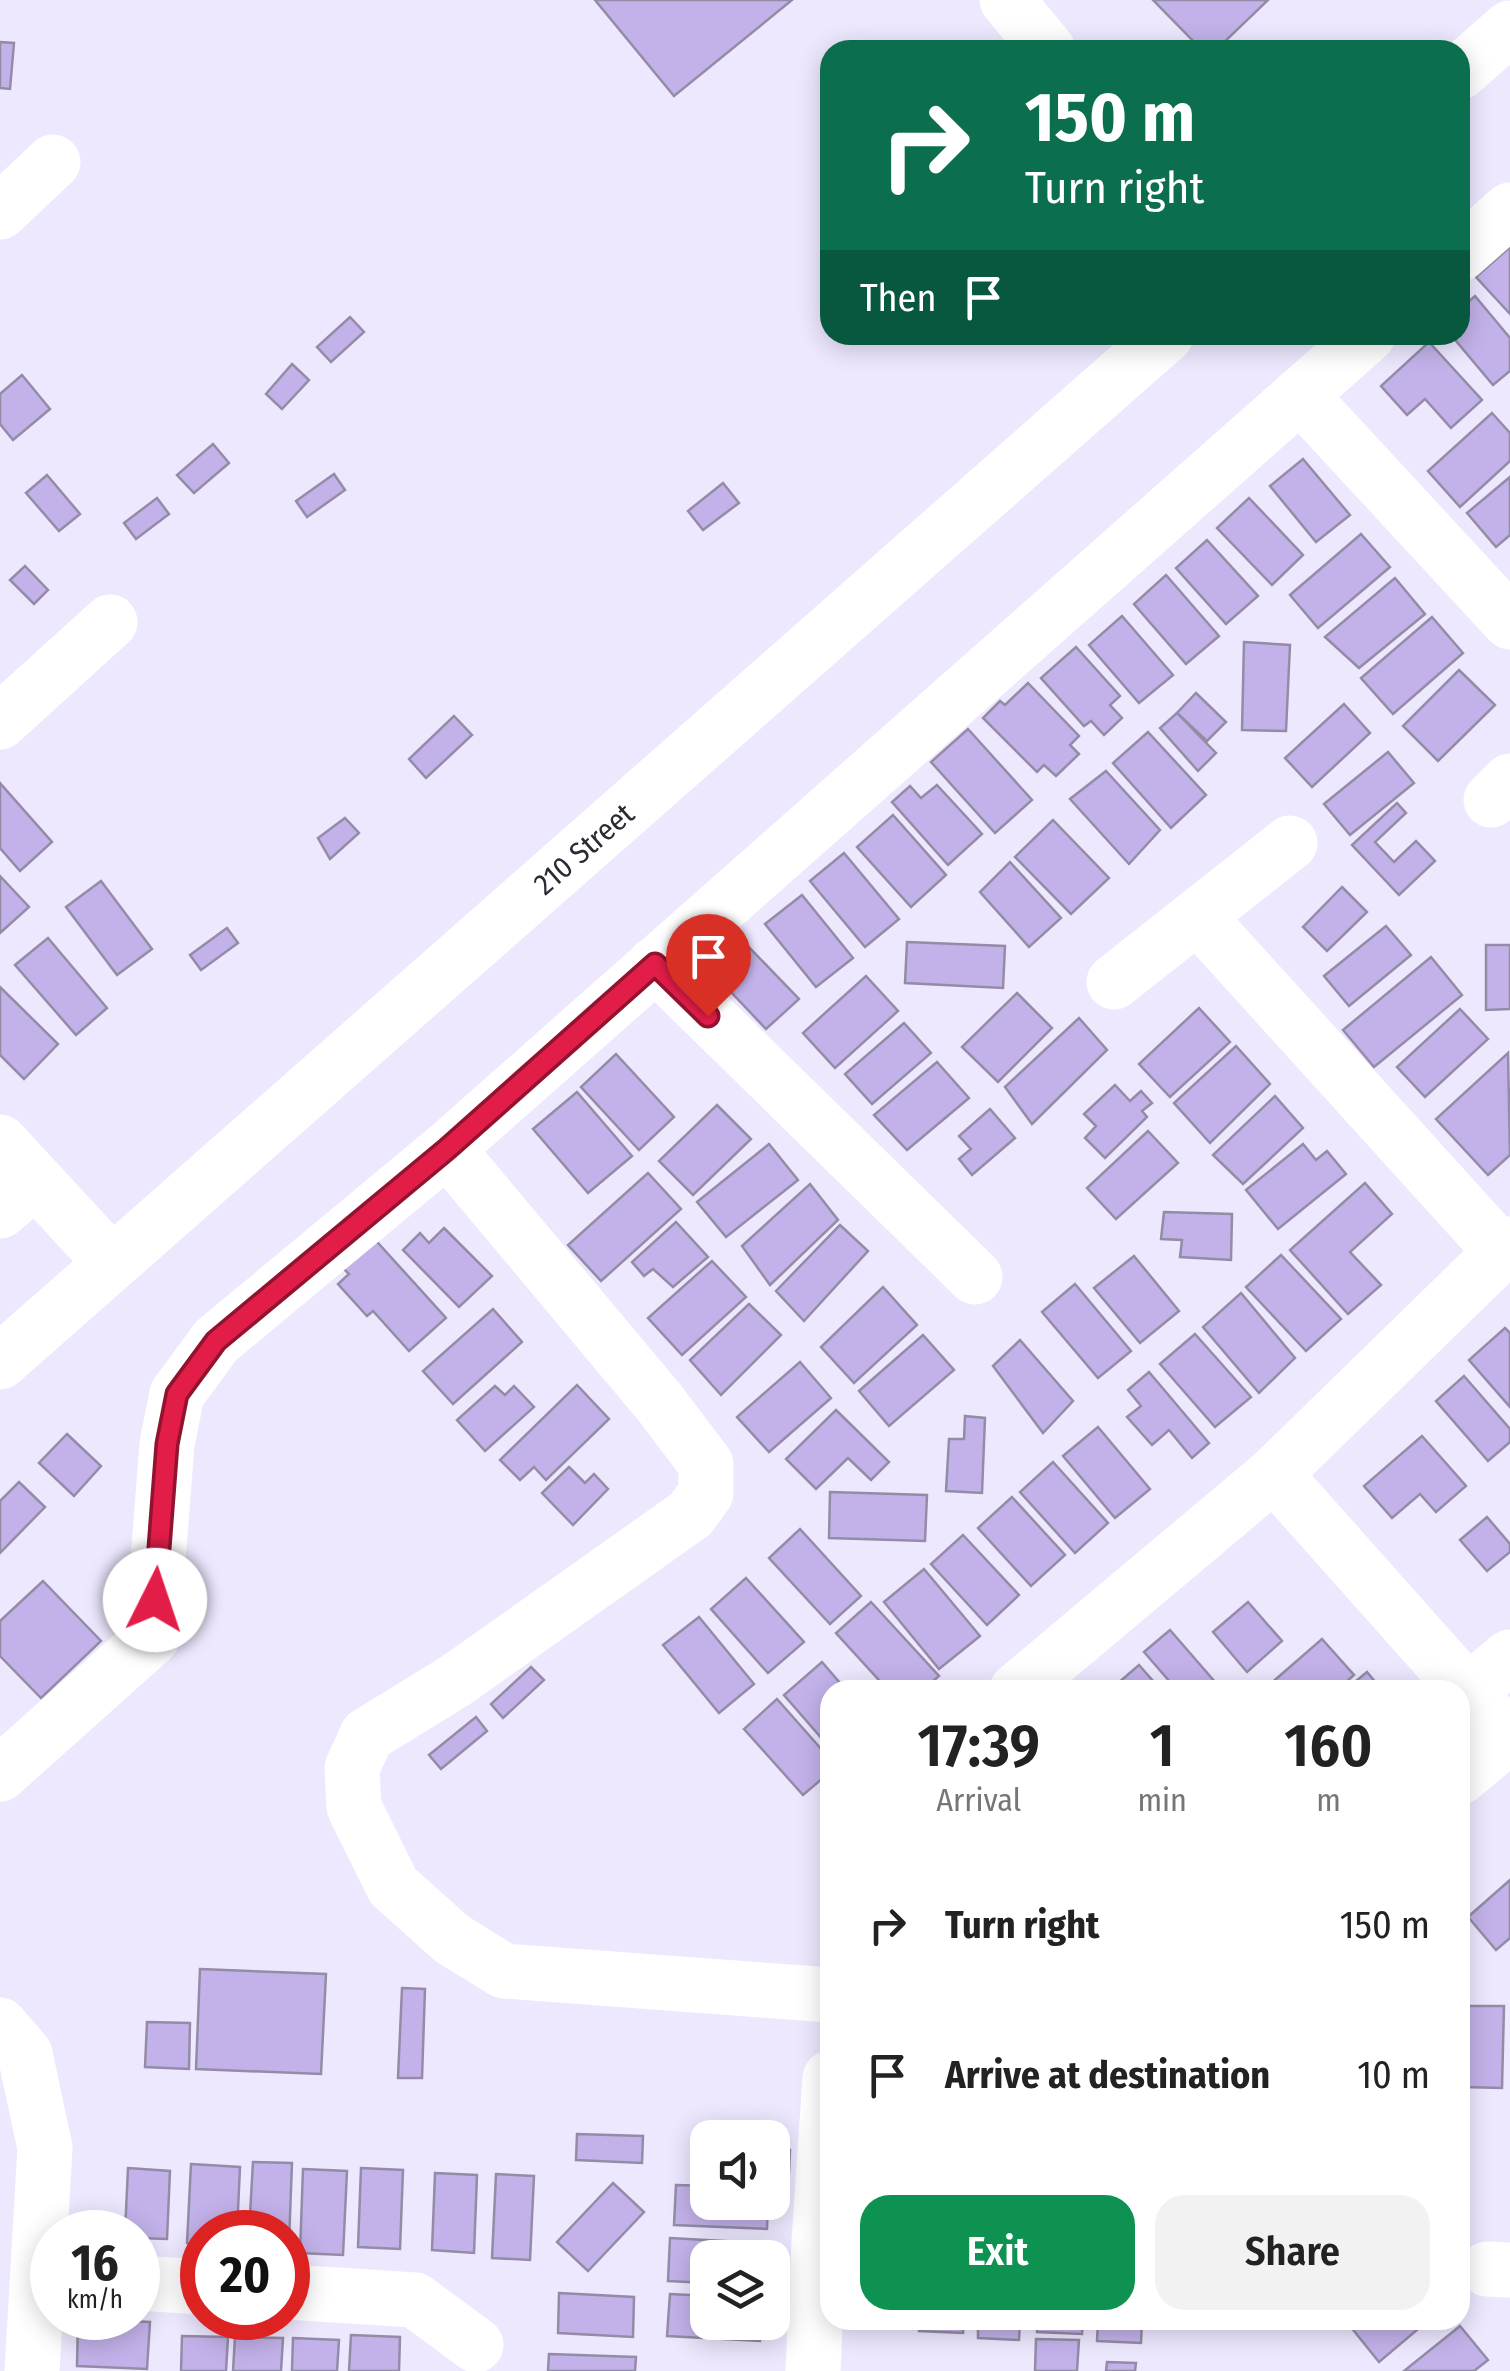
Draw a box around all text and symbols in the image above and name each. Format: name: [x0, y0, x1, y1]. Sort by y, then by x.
text: 150 m: [1025, 76, 1195, 160]
icon: right: [860, 80, 990, 210]
text: Turn right: [1025, 161, 1204, 215]
icon: arrive: [956, 270, 1011, 325]
text: Then: [860, 275, 936, 321]
street label: 210 Street: [527, 796, 642, 902]
pin: [666, 914, 751, 1017]
icon: arrive: [681, 929, 736, 984]
position arrow: [103, 1548, 207, 1652]
text: 17:39: [917, 1710, 1040, 1782]
text: 1: [1150, 1710, 1175, 1782]
text: 160: [1284, 1710, 1373, 1782]
text: Arrival: [936, 1781, 1021, 1819]
text: min: [1137, 1781, 1187, 1819]
text: m: [1316, 1781, 1341, 1819]
icon: right: [860, 1898, 915, 1953]
text: Turn right: [945, 1902, 1099, 1948]
text: 150 m: [1340, 1902, 1430, 1948]
icon: arrive: [860, 2048, 915, 2103]
text: Arrive at destination: [945, 2052, 1270, 2098]
text: 10 m: [1357, 2052, 1430, 2098]
map controls: [690, 2120, 790, 2340]
button: sound: [690, 2120, 790, 2220]
button: Exit: [860, 2195, 1135, 2310]
button: Share: [1155, 2195, 1430, 2310]
speed limit sign: 20: [180, 2210, 310, 2340]
text: 16: [71, 2233, 119, 2293]
button: layers: [690, 2240, 790, 2340]
text: km/h: [67, 2285, 123, 2315]

